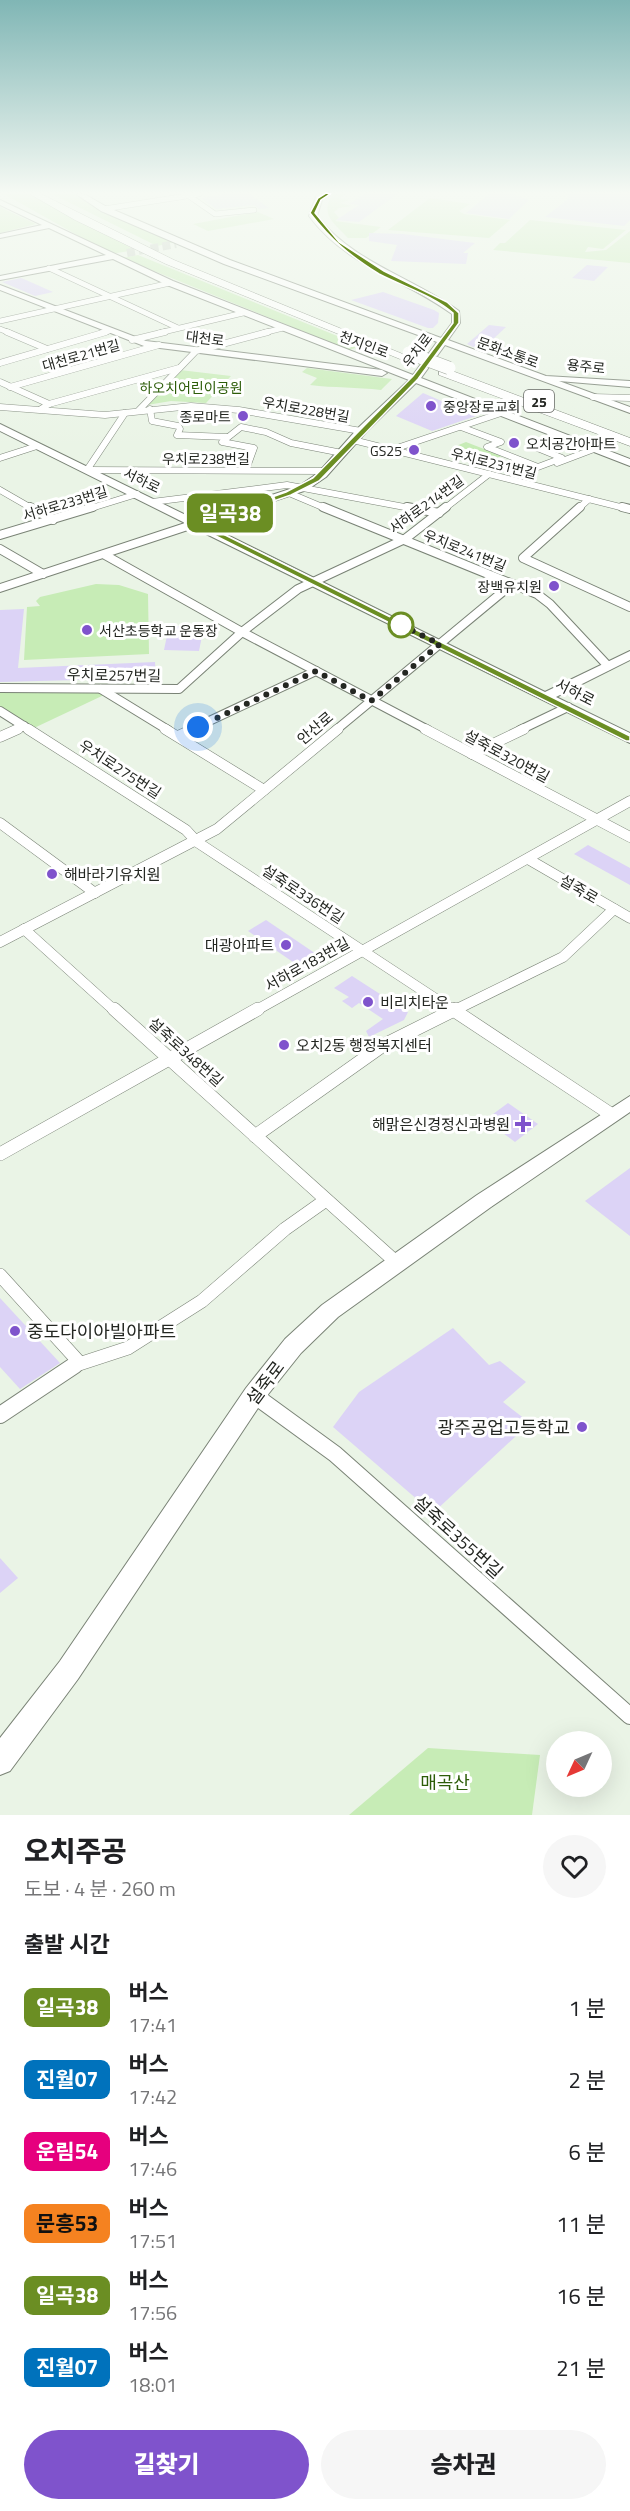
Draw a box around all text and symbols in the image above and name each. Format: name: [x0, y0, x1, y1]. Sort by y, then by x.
street label: 대천로: [185, 325, 226, 351]
street label: 천지인로: [336, 325, 392, 363]
street label: 우치로: [397, 328, 437, 372]
street label: 문화소통로: [474, 331, 542, 373]
street label: 대천로21번길: [40, 334, 122, 376]
street label: 용주로: [566, 354, 606, 378]
park label: 하오치어린이공원: [139, 377, 243, 398]
road number: 25: [524, 390, 554, 412]
street label: 우치로228번길: [261, 391, 351, 427]
place label: 중앙장로교회: [443, 396, 520, 417]
marker: 중앙장로교회: [424, 399, 438, 413]
place label: 종로마트: [179, 406, 231, 427]
marker: 종로마트: [236, 409, 250, 423]
place label: 오치공간아파트: [526, 433, 616, 454]
marker: 오치공간아파트: [507, 436, 521, 450]
place label: GS25: [370, 440, 402, 461]
street label: 우치로231번길: [449, 442, 539, 484]
marker: GS25: [407, 443, 421, 457]
street label: 우치로238번길: [162, 448, 250, 469]
street label: 서하로: [120, 462, 164, 498]
street label: 서하로214번길: [384, 470, 468, 538]
street label: 서하로233번길: [20, 480, 110, 526]
line badge: 일곡38: [188, 494, 272, 532]
text: 일곡38: [199, 497, 261, 529]
street label: 우치로241번길: [420, 524, 510, 576]
place label: 장백유치원: [478, 576, 542, 597]
marker: 장백유치원: [547, 579, 561, 593]
unlabelled marker: [388, 612, 414, 638]
place label: 서산초등학교 운동장: [99, 620, 218, 641]
marker: 서산초등학교 운동장: [80, 623, 94, 637]
street label: 우치로257번길: [67, 663, 161, 687]
street label: 서하로: [551, 672, 599, 712]
street label: 안산로: [292, 706, 338, 750]
your location: [183, 712, 213, 742]
street label: 설죽로320번길: [460, 724, 554, 788]
street label: 우치로275번길: [74, 734, 166, 804]
street label: 설죽로336번길: [257, 859, 349, 929]
place label: 해바라기유치원: [64, 863, 161, 886]
marker: 해바라기유치원: [45, 867, 59, 881]
street label: 설죽로: [555, 869, 603, 909]
street label: 서하로183번길: [260, 931, 354, 997]
place label: 대광아파트: [205, 934, 274, 957]
marker: 대광아파트: [279, 938, 293, 952]
place label: 비리치타운: [380, 991, 449, 1014]
marker: 비리치타운: [361, 995, 375, 1009]
street label: 설죽로348번길: [143, 1012, 229, 1092]
place label: 오치2동 행정복지센터: [296, 1034, 432, 1057]
marker: 오치2동 행정복지센터: [277, 1038, 291, 1052]
place label: 해맑은신경정신과병원: [372, 1113, 510, 1136]
marker: 해맑은신경정신과병원: [514, 1115, 532, 1133]
place label: 중도다이아빌아파트: [27, 1318, 176, 1345]
marker: 중도다이아빌아파트: [8, 1324, 22, 1338]
street label: 설죽로: [239, 1355, 291, 1411]
place label: 광주공업고등학교: [438, 1414, 570, 1441]
marker: 광주공업고등학교: [575, 1420, 589, 1434]
street label: 설죽로355번길: [407, 1489, 509, 1585]
north arrow: [546, 1731, 612, 1797]
map controls: [546, 1731, 612, 1797]
park label: 매곡산: [420, 1769, 470, 1796]
text: 오치주공: [24, 1829, 127, 1872]
button: heart: [543, 1835, 606, 1898]
text: 도보 · 4 분 · 260 m: [24, 1873, 176, 1904]
text: 출발 시간: [24, 1927, 110, 1961]
text: 버스: [128, 1975, 169, 2009]
text: 일곡38: [36, 1991, 98, 2023]
text: 1 분: [569, 1991, 606, 2025]
text: 17:41: [128, 2009, 177, 2040]
text: 버스: [128, 2047, 169, 2081]
text: 진월07: [36, 2063, 98, 2095]
text: 2 분: [569, 2063, 606, 2097]
text: 17:42: [128, 2081, 177, 2112]
text: 버스: [128, 2119, 169, 2153]
text: 운림54: [36, 2135, 98, 2167]
text: 6 분: [569, 2135, 606, 2169]
text: 17:46: [128, 2153, 177, 2184]
text: 버스: [128, 2191, 169, 2225]
text: 문흥53: [36, 2207, 98, 2239]
text: 11 분: [556, 2207, 606, 2241]
text: 17:51: [128, 2225, 177, 2256]
text: 버스: [128, 2263, 169, 2297]
text: 일곡38: [36, 2279, 98, 2311]
text: 16 분: [556, 2279, 606, 2313]
text: 17:56: [128, 2297, 177, 2328]
text: 버스: [128, 2335, 169, 2369]
text: 진월07: [36, 2351, 98, 2383]
text: 21 분: [556, 2351, 606, 2385]
text: 18:01: [128, 2369, 177, 2400]
button: 길찾기: [24, 2430, 309, 2499]
button: 승차권: [321, 2430, 606, 2499]

